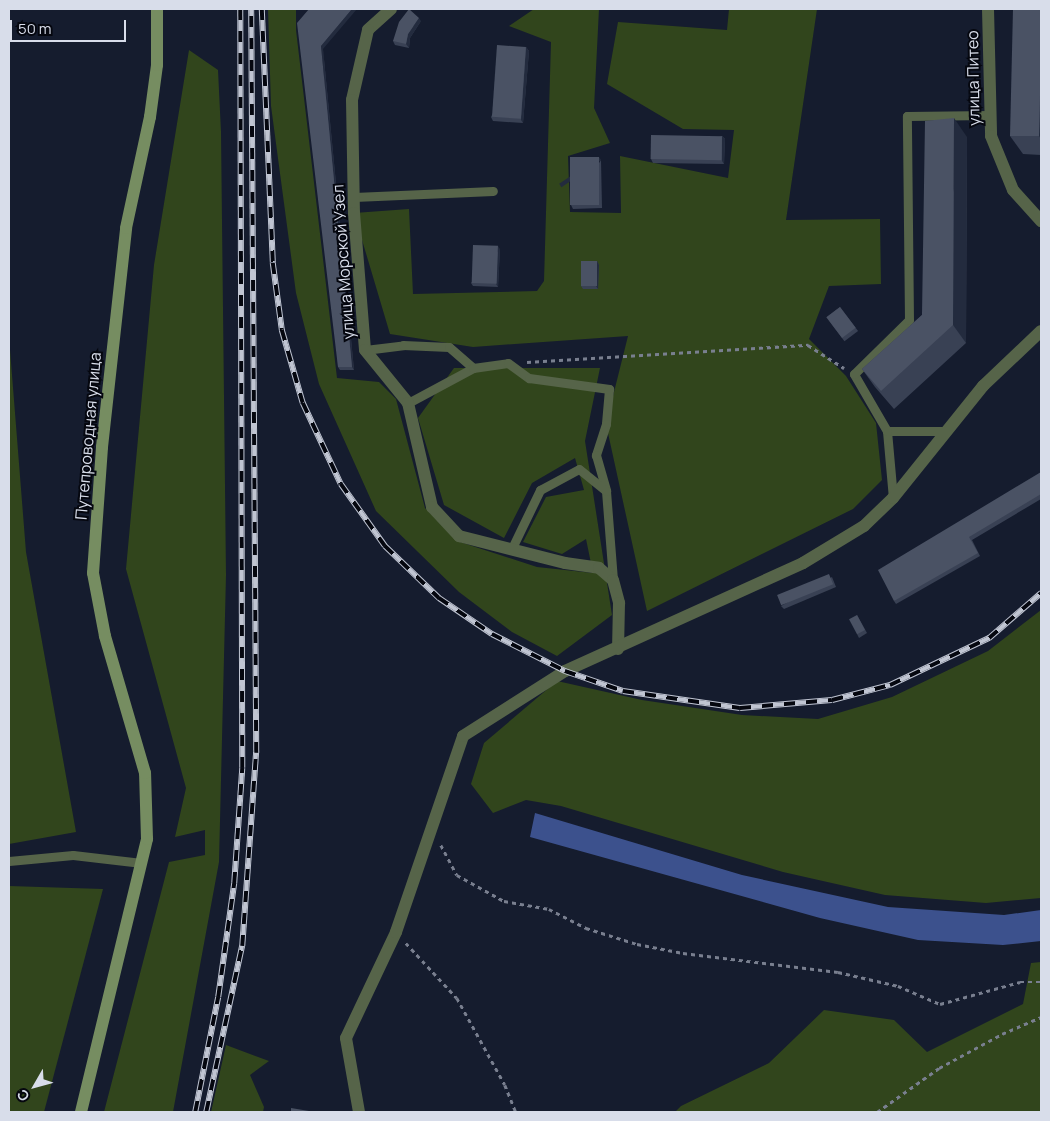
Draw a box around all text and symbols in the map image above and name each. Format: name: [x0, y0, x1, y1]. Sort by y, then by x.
scale bar: [12, 10, 129, 42]
text: 50 m: [18, 18, 52, 39]
street label: улица Питео: [963, 30, 983, 126]
street label: улица Морской Узел: [328, 184, 358, 340]
street label: Путепроводная улица: [71, 351, 105, 521]
north arrow: [10, 1061, 60, 1111]
text: С: [12, 1086, 33, 1105]

